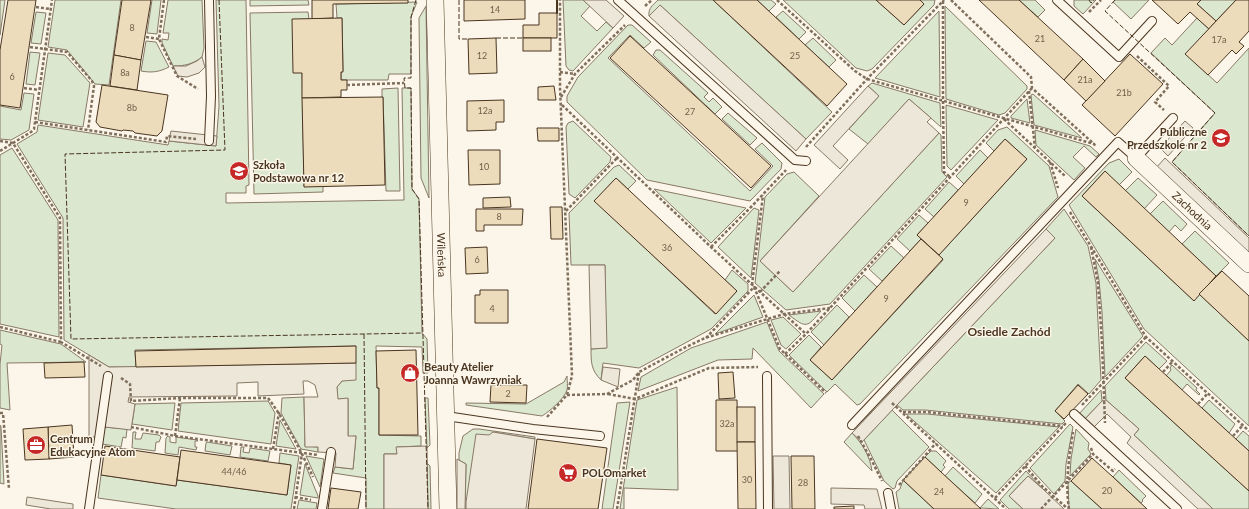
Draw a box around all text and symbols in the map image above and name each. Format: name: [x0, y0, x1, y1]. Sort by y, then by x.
house number: 14: [490, 4, 500, 15]
house number: 8: [129, 22, 135, 33]
house number: 21: [1035, 33, 1045, 44]
house number: 17a: [1212, 34, 1226, 45]
house number: 12: [477, 50, 487, 61]
house number: 25: [790, 50, 800, 61]
house number: 8a: [120, 67, 130, 78]
house number: 6: [9, 71, 15, 82]
house number: 21a: [1078, 74, 1092, 85]
house number: 21b: [1116, 87, 1132, 98]
house number: 8b: [127, 102, 137, 113]
house number: 12a: [478, 105, 492, 116]
house number: 27: [685, 106, 695, 117]
place label: Publiczne Przedszkole nr 2: [1127, 125, 1207, 151]
school or university icon: Publiczne Przedszkole nr 2: [1210, 127, 1232, 149]
place label: Szkoła Podstawowa nr 12: [253, 158, 344, 184]
school or university icon: Szkoła Podstawowa nr 12: [228, 160, 250, 182]
house number: 10: [479, 161, 489, 172]
street label: Zachodnia: [1170, 188, 1215, 232]
house number: 9: [963, 197, 969, 208]
house number: 8: [496, 211, 502, 222]
street label: Wileńska: [435, 233, 449, 277]
house number: 36: [662, 242, 672, 253]
house number: 6: [474, 254, 480, 265]
house number: 9: [883, 293, 889, 304]
house number: 4: [489, 303, 495, 314]
district label: Osiedle Zachód: [967, 324, 1051, 339]
place label: Beauty Atelier Joanna Wawrzyniak: [424, 360, 522, 386]
shop icon: Beauty Atelier Joanna Wawrzyniak: [399, 362, 421, 384]
house number: 2: [505, 388, 511, 399]
house number: 32a: [720, 418, 734, 429]
place label: Centrum Edukacyjne Atom: [50, 432, 135, 458]
office icon: Centrum Edukacyjne Atom: [25, 434, 47, 456]
supermarket icon: POLOmarket: [557, 462, 579, 484]
house number: 44/46: [222, 466, 246, 477]
place label: POLOmarket: [582, 466, 647, 479]
house number: 30: [742, 474, 752, 485]
house number: 28: [798, 477, 808, 488]
house number: 20: [1102, 485, 1112, 496]
house number: 24: [934, 486, 944, 497]

